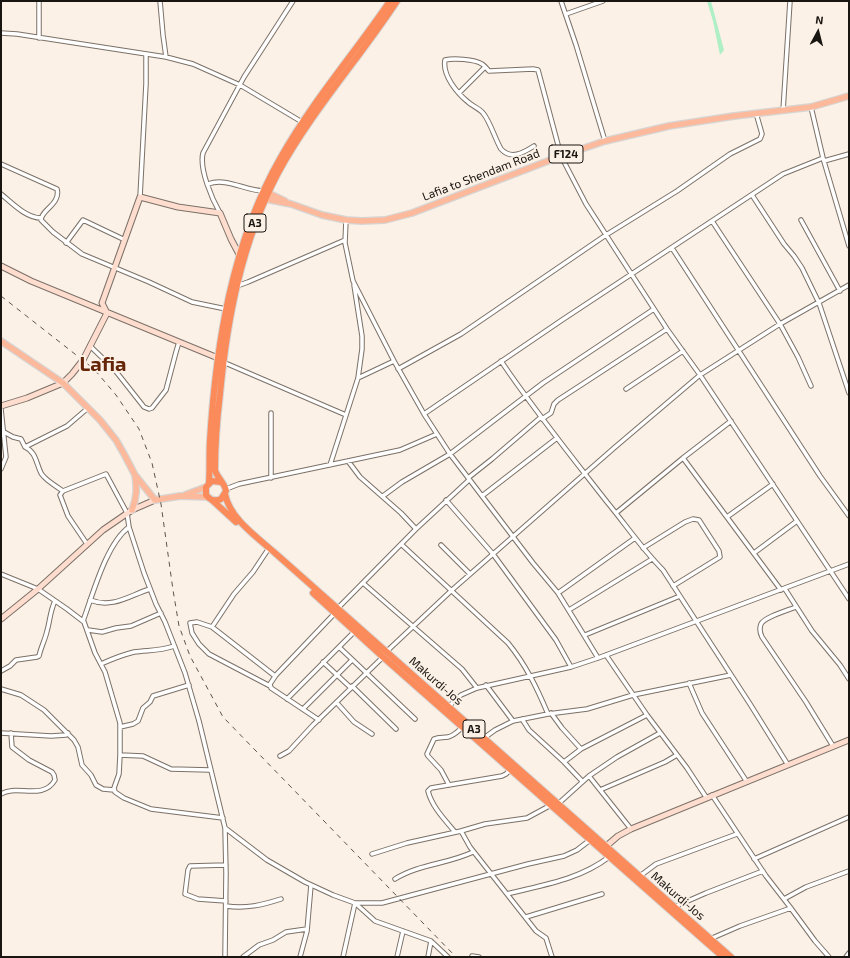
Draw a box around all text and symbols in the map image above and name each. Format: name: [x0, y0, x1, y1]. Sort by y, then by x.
north arrow: [798, 12, 838, 52]
text: N: [815, 13, 824, 27]
road number: F124: [549, 145, 583, 163]
street label: Lafia to Shendam Road: [420, 146, 542, 204]
road number: A3: [244, 214, 266, 232]
district label: Lafia: [80, 352, 126, 376]
street label: Makurdi-Jos: [406, 654, 466, 708]
road number: A3: [463, 720, 485, 738]
street label: Makurdi-Jos: [648, 869, 708, 923]

